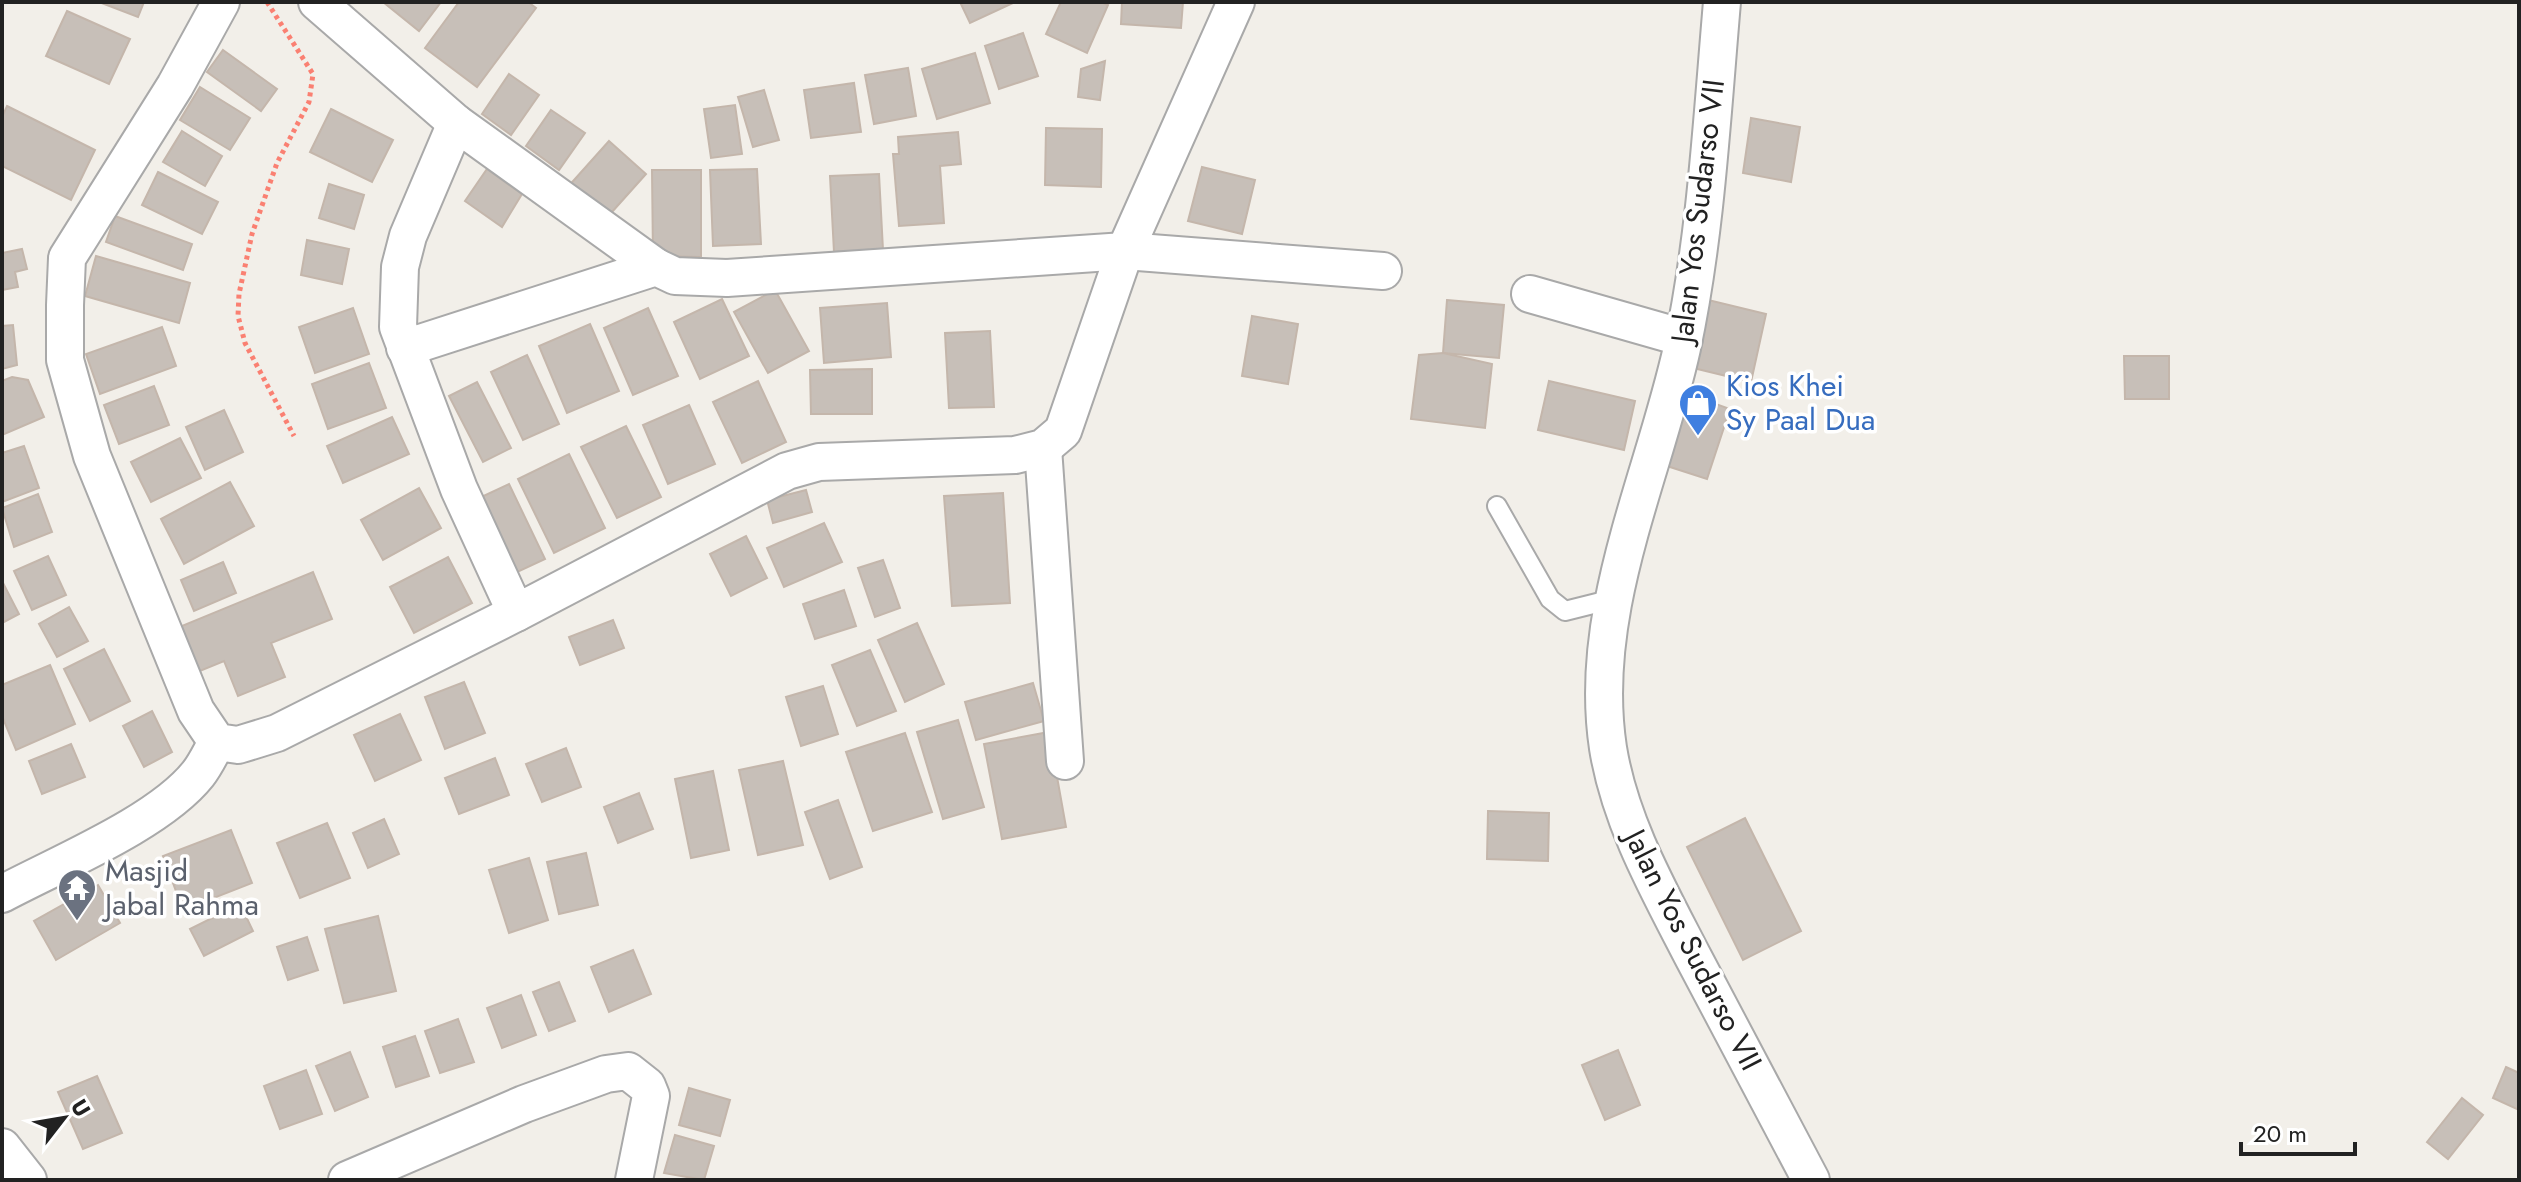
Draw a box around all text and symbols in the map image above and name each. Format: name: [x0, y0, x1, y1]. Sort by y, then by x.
street label: Jalan Yos Sudarso VII: [1660, 77, 1735, 349]
place label: Kios Khei Sy Paal Dua: [1726, 364, 1876, 441]
shop icon: Kios Khei Sy Paal Dua: [1677, 382, 1719, 437]
street label: Jalan Yos Sudarso VII: [1612, 818, 1773, 1078]
place label: Masjid Jabal Rahma: [101, 849, 259, 926]
temple icon: Masjid Jabal Rahma: [56, 867, 98, 922]
north arrow: [24, 1078, 104, 1158]
text: U: [63, 1093, 99, 1123]
scale bar: [2241, 1106, 2355, 1156]
text: 20 m: [2253, 1116, 2307, 1151]

